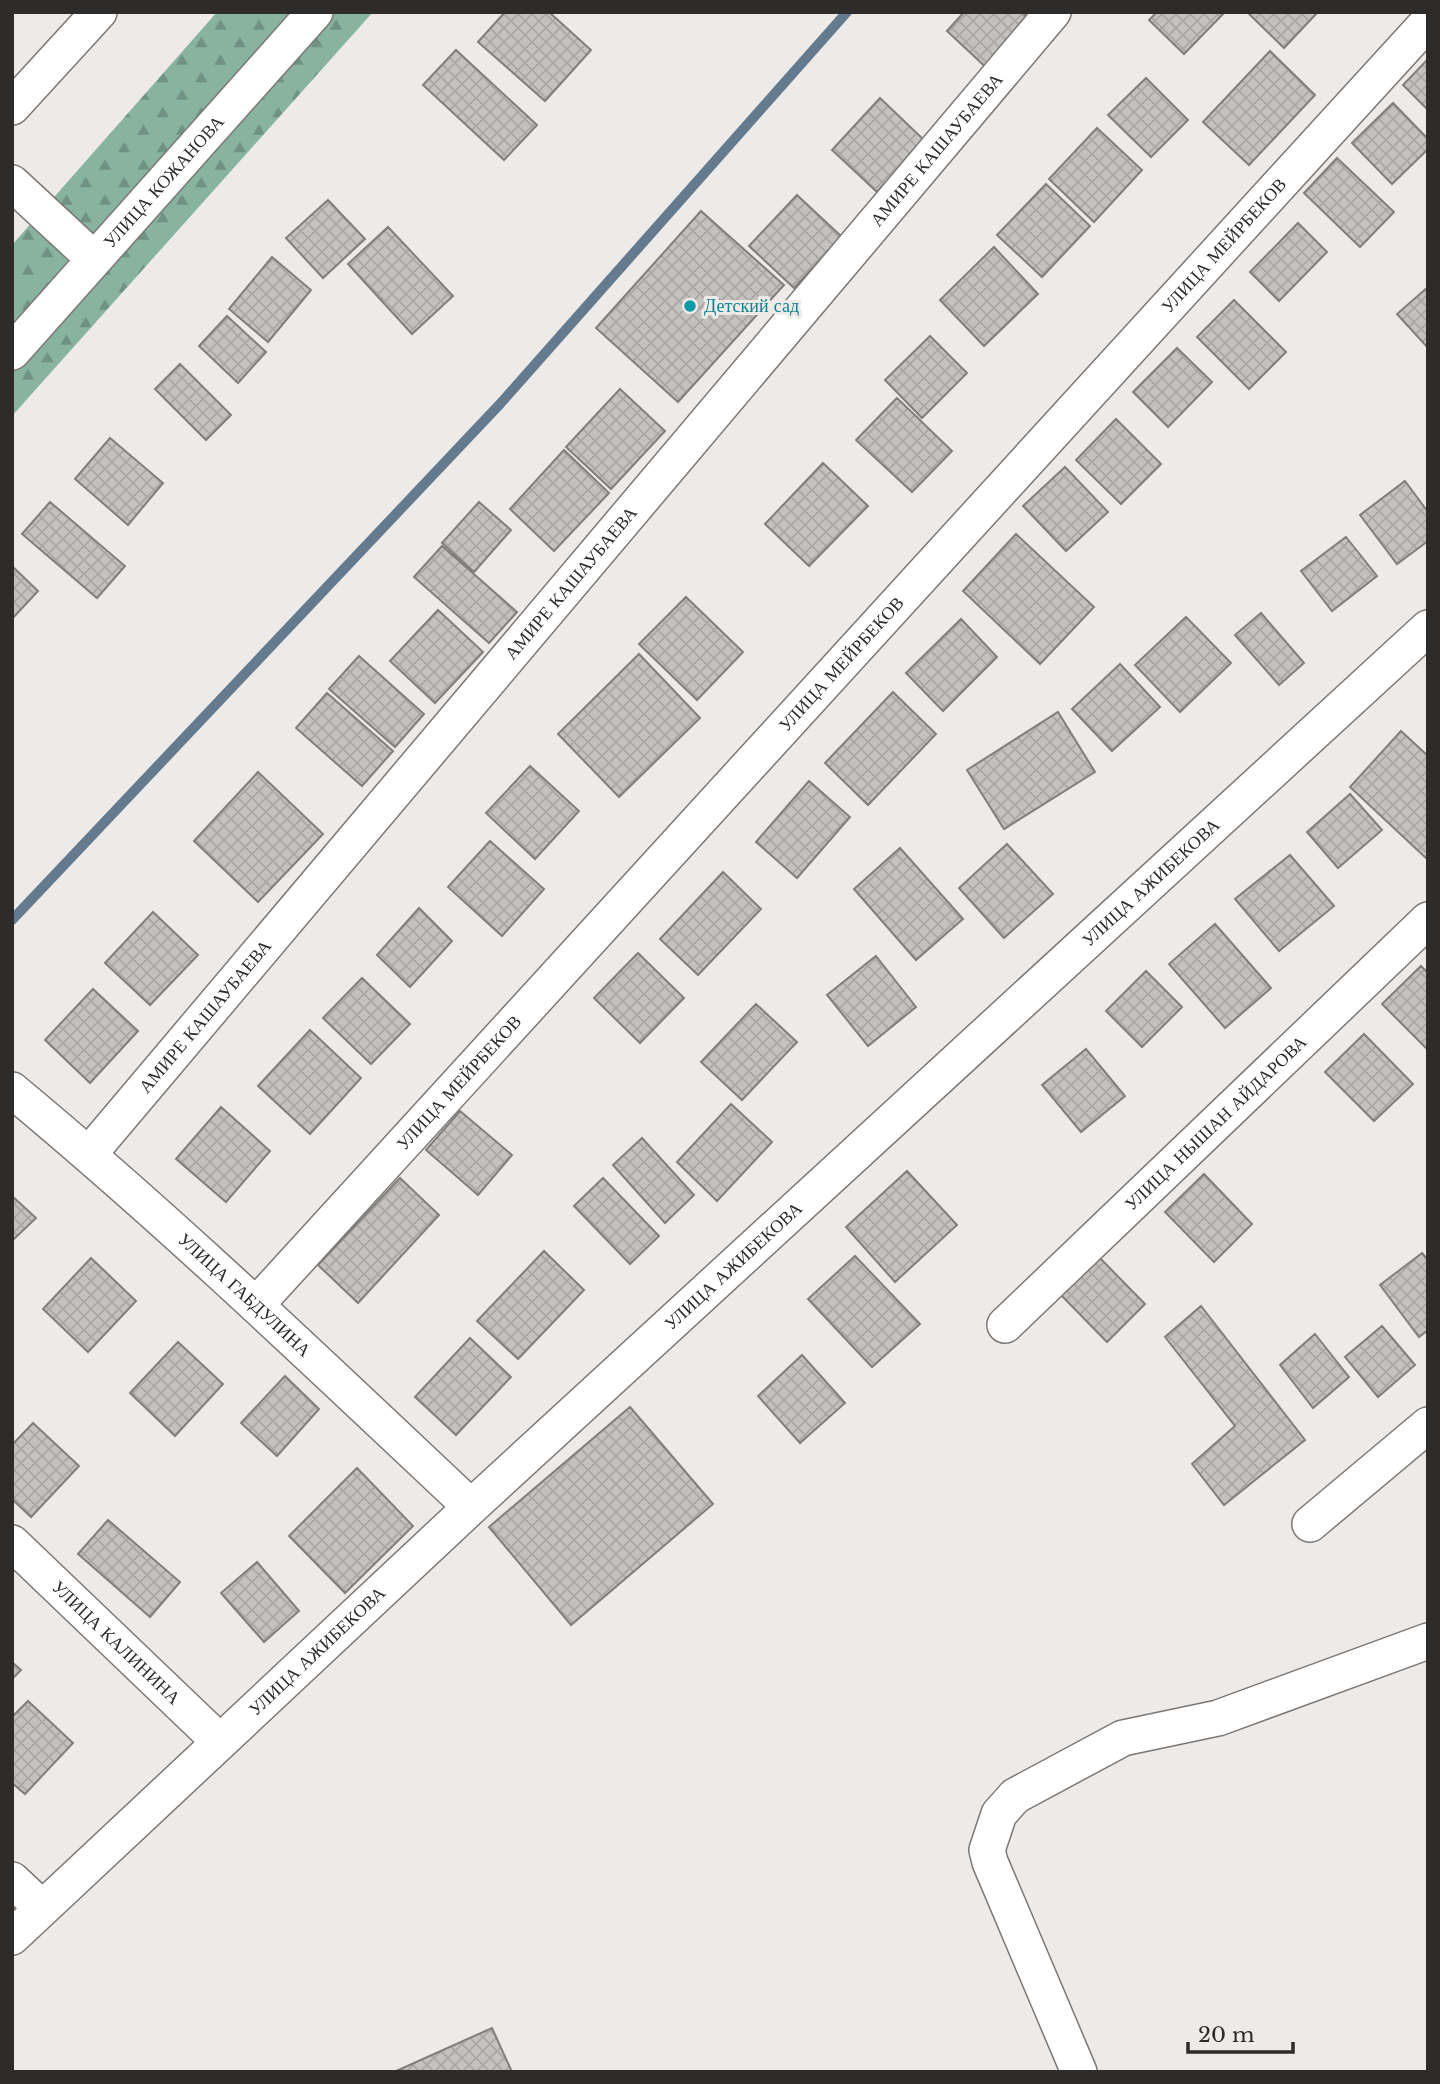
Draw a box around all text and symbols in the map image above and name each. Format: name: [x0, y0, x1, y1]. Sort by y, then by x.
street label: АМИРЕ КАШАУБАЕВА: [866, 69, 1007, 231]
street label: УЛИЦА КОЖАНОВА: [99, 111, 229, 253]
street label: УЛИЦА МЕЙРБЕКОВ: [1157, 173, 1291, 318]
place label: Детский сад: [704, 295, 799, 317]
marker: Детский сад: [682, 298, 698, 314]
street label: АМИРЕ КАШАУБАЕВА: [500, 502, 642, 664]
street label: УЛИЦА МЕЙРБЕКОВ: [774, 592, 909, 736]
street label: УЛИЦА АЖИБЕКОВА: [1077, 814, 1224, 951]
street label: АМИРЕ КАШАУБАЕВА: [134, 935, 276, 1097]
street label: УЛИЦА МЕЙРБЕКОВ: [392, 1011, 526, 1155]
street label: УЛИЦА НЫШАН АЙДАРОВА: [1120, 1031, 1311, 1215]
street label: УЛИЦА АЖИБЕКОВА: [660, 1197, 807, 1335]
street label: УЛИЦА ГАБДУЛИНА: [173, 1229, 315, 1362]
street label: УЛИЦА КАЛИНИНА: [47, 1576, 185, 1709]
street label: УЛИЦА АЖИБЕКОВА: [244, 1582, 390, 1720]
scale bar: [1188, 2010, 1293, 2054]
text: 20 m: [1198, 2022, 1255, 2048]

